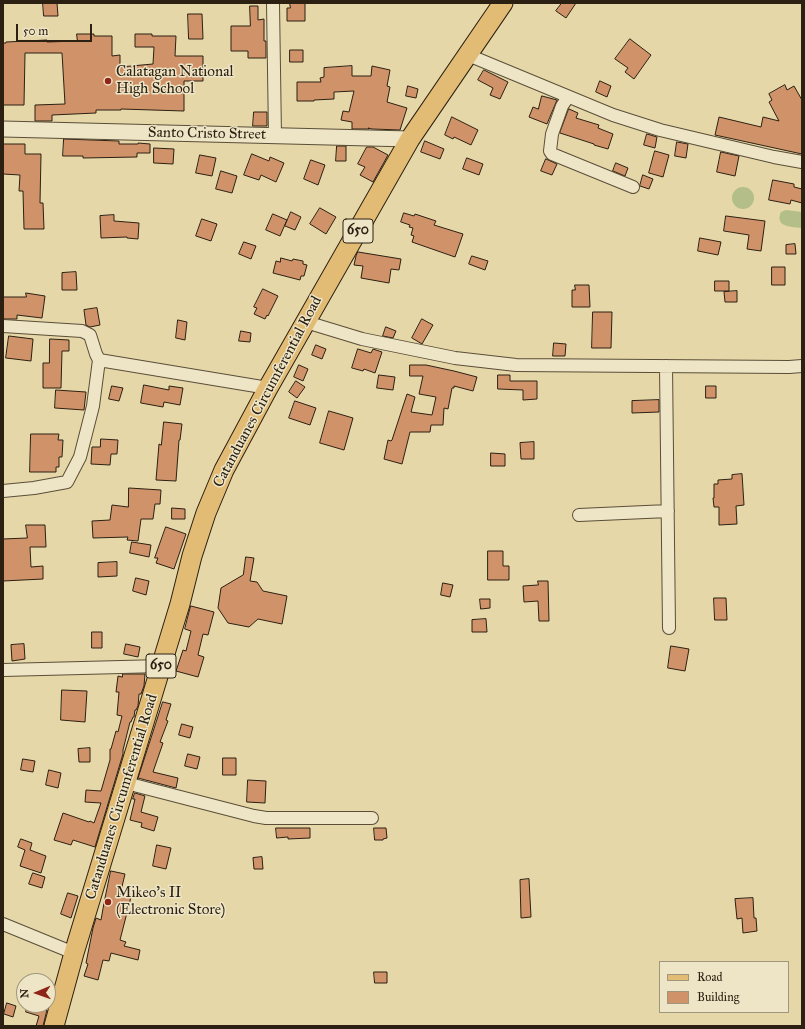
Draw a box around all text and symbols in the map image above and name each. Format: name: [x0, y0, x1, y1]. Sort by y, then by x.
scale bar: [18, 16, 94, 42]
text: 50 m: [23, 24, 48, 38]
place label: Calatagan National High School: [116, 63, 234, 98]
marker: Calatagan National High School: [103, 76, 113, 86]
street label: Santo Cristo Street: [148, 124, 266, 144]
road number: 650: [343, 219, 373, 243]
street label: Catanduanes Circumferential Road: [210, 293, 326, 491]
road number: 650: [146, 654, 176, 678]
street label: Catanduanes Circumferential Road: [82, 692, 162, 902]
place label: Mikeo's II (Electronic Store): [116, 884, 225, 919]
marker: Mikeo's II (Electronic Store): [103, 897, 113, 907]
legend: [659, 961, 789, 1013]
text: Road: [697, 970, 723, 984]
north arrow: [16, 973, 56, 1013]
text: N: [18, 989, 31, 998]
text: Building: [697, 990, 739, 1004]

